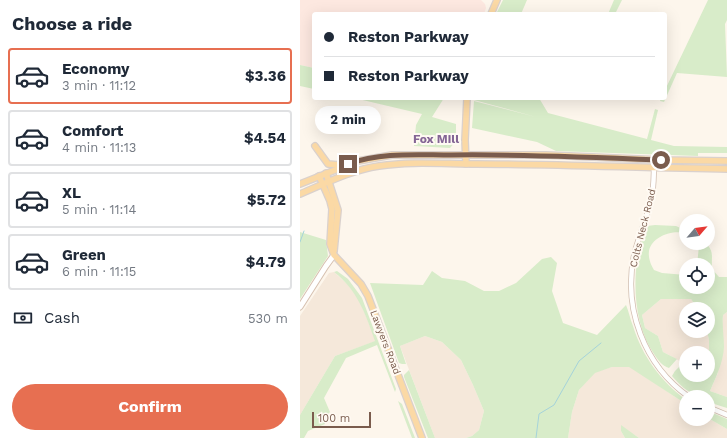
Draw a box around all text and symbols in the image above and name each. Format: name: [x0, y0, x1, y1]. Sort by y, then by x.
text: Choose a ride: [12, 13, 132, 34]
text: Reston Parkway: [348, 28, 469, 46]
icon: car: [14, 58, 50, 94]
text: Economy: [62, 60, 129, 78]
text: $3.36: [245, 67, 286, 85]
text: Reston Parkway: [348, 67, 469, 85]
text: 3 min · 11:12: [62, 78, 136, 93]
callout: 2 min: [315, 106, 381, 134]
text: 2 min: [330, 112, 366, 127]
icon: car: [14, 120, 50, 156]
text: Comfort: [62, 122, 123, 140]
text: $4.54: [244, 129, 286, 147]
district label: Fox Mill: [413, 132, 459, 146]
text: 4 min · 11:13: [62, 140, 136, 155]
route start: [652, 151, 670, 169]
route end: [339, 155, 357, 173]
icon: car: [14, 182, 50, 218]
text: XL: [62, 184, 81, 202]
street label: Colts Neck Road: [627, 188, 658, 269]
text: $5.72: [247, 191, 286, 209]
text: 5 min · 11:14: [62, 202, 136, 217]
north arrow: [679, 214, 715, 250]
map controls: [679, 214, 715, 426]
icon: car: [14, 244, 50, 280]
text: Green: [62, 246, 106, 264]
text: $4.79: [246, 253, 286, 271]
button: locate: [679, 258, 715, 294]
text: 6 min · 11:15: [62, 264, 136, 279]
button: layers: [679, 302, 715, 338]
icon: cash: [12, 307, 34, 329]
text: Cash: [44, 309, 80, 327]
street label: Lawyers Road: [368, 309, 403, 376]
text: 530 m: [248, 311, 288, 326]
button: +: [679, 346, 715, 382]
button: Confirm: [12, 384, 288, 430]
button: −: [679, 390, 715, 426]
scale bar: [312, 410, 371, 429]
text: 100 m: [318, 412, 350, 425]

